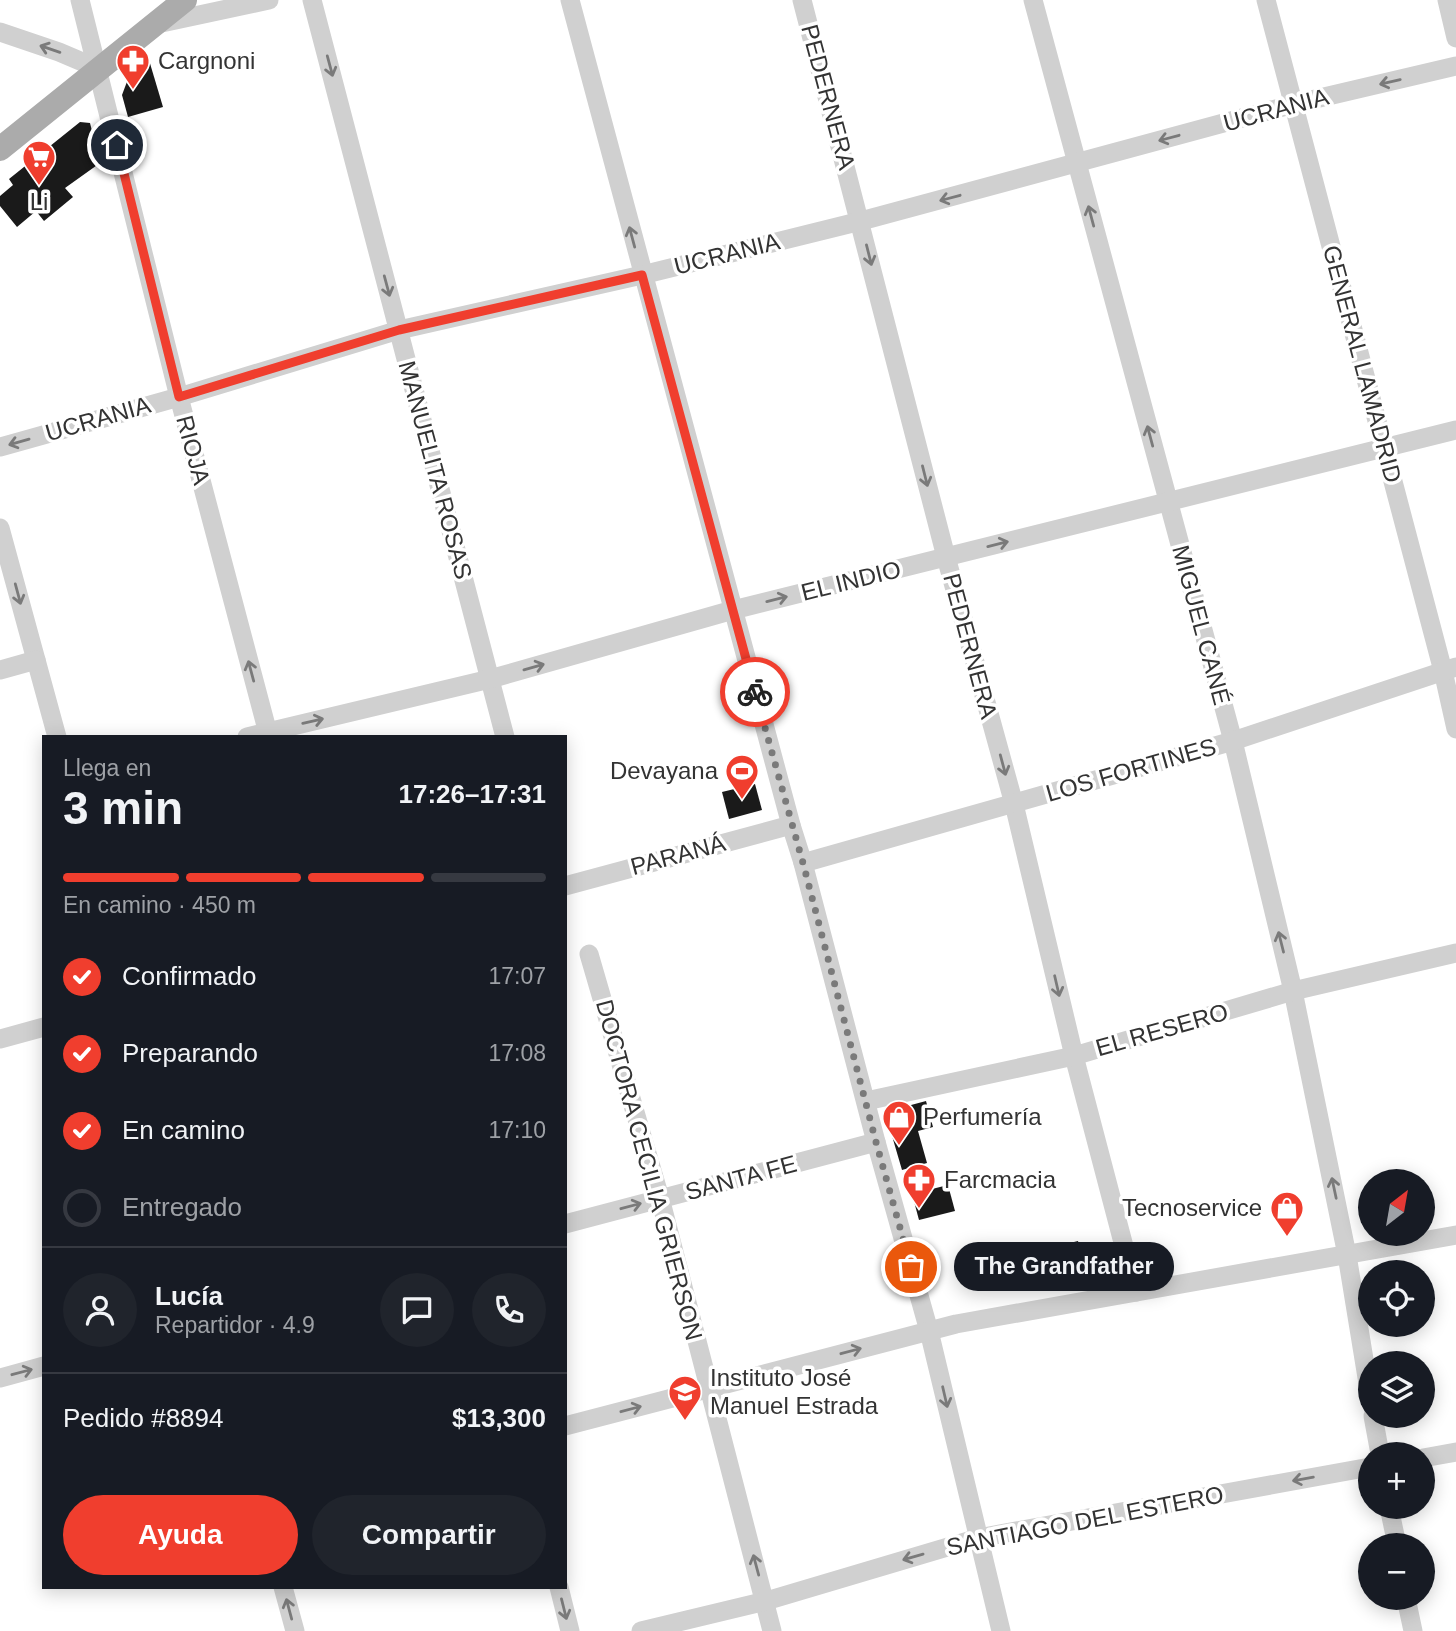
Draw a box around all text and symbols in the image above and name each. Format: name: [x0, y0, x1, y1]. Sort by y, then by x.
street label: PEDERNERA: [796, 21, 861, 173]
one-way arrow: [39, 42, 61, 54]
pharmacy icon: Cargnoni: [114, 42, 152, 91]
place label: Cargnoni: [158, 47, 255, 74]
one-way arrow: [324, 54, 337, 77]
one-way arrow: [1379, 75, 1402, 89]
street label: UCRANIA: [1220, 82, 1332, 137]
pin: [87, 115, 147, 175]
icon: home: [98, 126, 136, 164]
one-way arrow: [1159, 133, 1181, 146]
supermarket icon: Li: [20, 138, 58, 187]
place label: Li: [30, 188, 48, 215]
one-way arrow: [939, 192, 961, 205]
one-way arrow: [1084, 205, 1097, 228]
one-way arrow: [625, 226, 638, 249]
street label: UCRANIA: [671, 227, 783, 280]
street label: GENERAL LAMADRID: [1318, 242, 1407, 485]
one-way arrow: [863, 244, 876, 266]
one-way arrow: [381, 274, 394, 297]
street label: MANUELITA ROSAS: [393, 358, 478, 582]
street label: UCRANIA: [42, 391, 153, 446]
street label: RIOJA: [171, 412, 216, 488]
one-way arrow: [1143, 425, 1156, 447]
one-way arrow: [8, 436, 30, 449]
one-way arrow: [919, 464, 932, 487]
one-way arrow: [986, 537, 1009, 550]
street label: MIGUEL CANÉ: [1167, 542, 1236, 708]
street label: EL INDIO: [798, 555, 904, 606]
street label: PEDERNERA: [938, 570, 1003, 722]
one-way arrow: [12, 582, 25, 605]
one-way arrow: [765, 592, 788, 605]
courier: [720, 657, 790, 727]
one-way arrow: [523, 659, 545, 672]
one-way arrow: [244, 660, 257, 682]
icon: bike: [736, 673, 774, 711]
one-way arrow: [301, 714, 324, 727]
street label: LOS FORTINES: [1043, 732, 1219, 807]
sports icon: Devayana: [723, 752, 761, 801]
one-way arrow: [997, 753, 1010, 775]
text: Llega en: [63, 755, 151, 781]
place label: Devayana: [610, 757, 719, 784]
text: 17:26–17:31: [399, 779, 546, 809]
text: 3 min: [63, 782, 183, 834]
street label: PARANÁ: [628, 829, 728, 880]
text: En camino · 450 m: [63, 892, 256, 918]
one-way arrow: [1274, 931, 1288, 954]
icon: check: [63, 958, 101, 996]
text: Confirmado: [122, 961, 256, 991]
text: 17:07: [488, 963, 546, 989]
one-way arrow: [1051, 974, 1064, 996]
street label: DOCTORA CECILIA GRIERSON: [591, 997, 708, 1343]
street label: EL RESERO: [1093, 998, 1231, 1061]
icon: check: [63, 1035, 101, 1073]
text: Preparando: [122, 1038, 258, 1068]
text: 17:08: [488, 1040, 546, 1066]
shop icon: Perfumería: [880, 1098, 918, 1147]
place label: Perfumería: [923, 1103, 1042, 1130]
icon: check: [63, 1112, 101, 1150]
text: En camino: [122, 1115, 245, 1145]
text: 17:10: [488, 1117, 546, 1143]
street label: SANTA FE: [682, 1150, 800, 1205]
pharmacy icon: Farcmacia: [900, 1161, 938, 1210]
place label: Farcmacia: [944, 1166, 1057, 1193]
north arrow: [1358, 1169, 1435, 1246]
map controls: [1358, 1169, 1435, 1610]
one-way arrow: [1326, 1177, 1340, 1200]
shop icon: Tecnoservice: [1268, 1189, 1306, 1238]
text: Entregado: [122, 1192, 242, 1222]
place label: Tecnoservice: [1122, 1194, 1262, 1221]
one-way arrow: [620, 1199, 642, 1212]
pin: [881, 1237, 941, 1297]
callout: The Grandfather: [953, 1242, 1174, 1292]
icon: bag: [892, 1248, 930, 1286]
text: The Grandfather: [975, 1253, 1153, 1279]
button: locate: [1358, 1260, 1435, 1337]
button: person: [63, 1273, 137, 1347]
button: chat: [380, 1273, 454, 1347]
button: phone: [472, 1273, 546, 1347]
text: Lucía: [155, 1281, 223, 1311]
text: Repartidor · 4.9: [155, 1312, 315, 1338]
one-way arrow: [839, 1344, 862, 1357]
button: layers: [1358, 1351, 1435, 1428]
place label: Instituto José Manuel Estrada: [710, 1364, 879, 1419]
one-way arrow: [10, 1365, 33, 1378]
school or university icon: Instituto José Manuel Estrada: [666, 1373, 704, 1422]
one-way arrow: [939, 1385, 952, 1408]
one-way arrow: [619, 1402, 642, 1415]
text: Pedido #8894: [63, 1403, 223, 1433]
text: $13,300: [452, 1403, 546, 1433]
button: +: [1358, 1442, 1435, 1519]
one-way arrow: [1292, 1473, 1315, 1486]
street label: SANTIAGO DEL ESTERO: [944, 1480, 1226, 1561]
button: Ayuda: [63, 1495, 298, 1575]
button: Compartir: [312, 1495, 546, 1575]
button: −: [1358, 1533, 1435, 1610]
one-way arrow: [902, 1552, 924, 1565]
one-way arrow: [749, 1554, 762, 1577]
one-way arrow: [558, 1597, 571, 1620]
one-way arrow: [282, 1598, 295, 1621]

